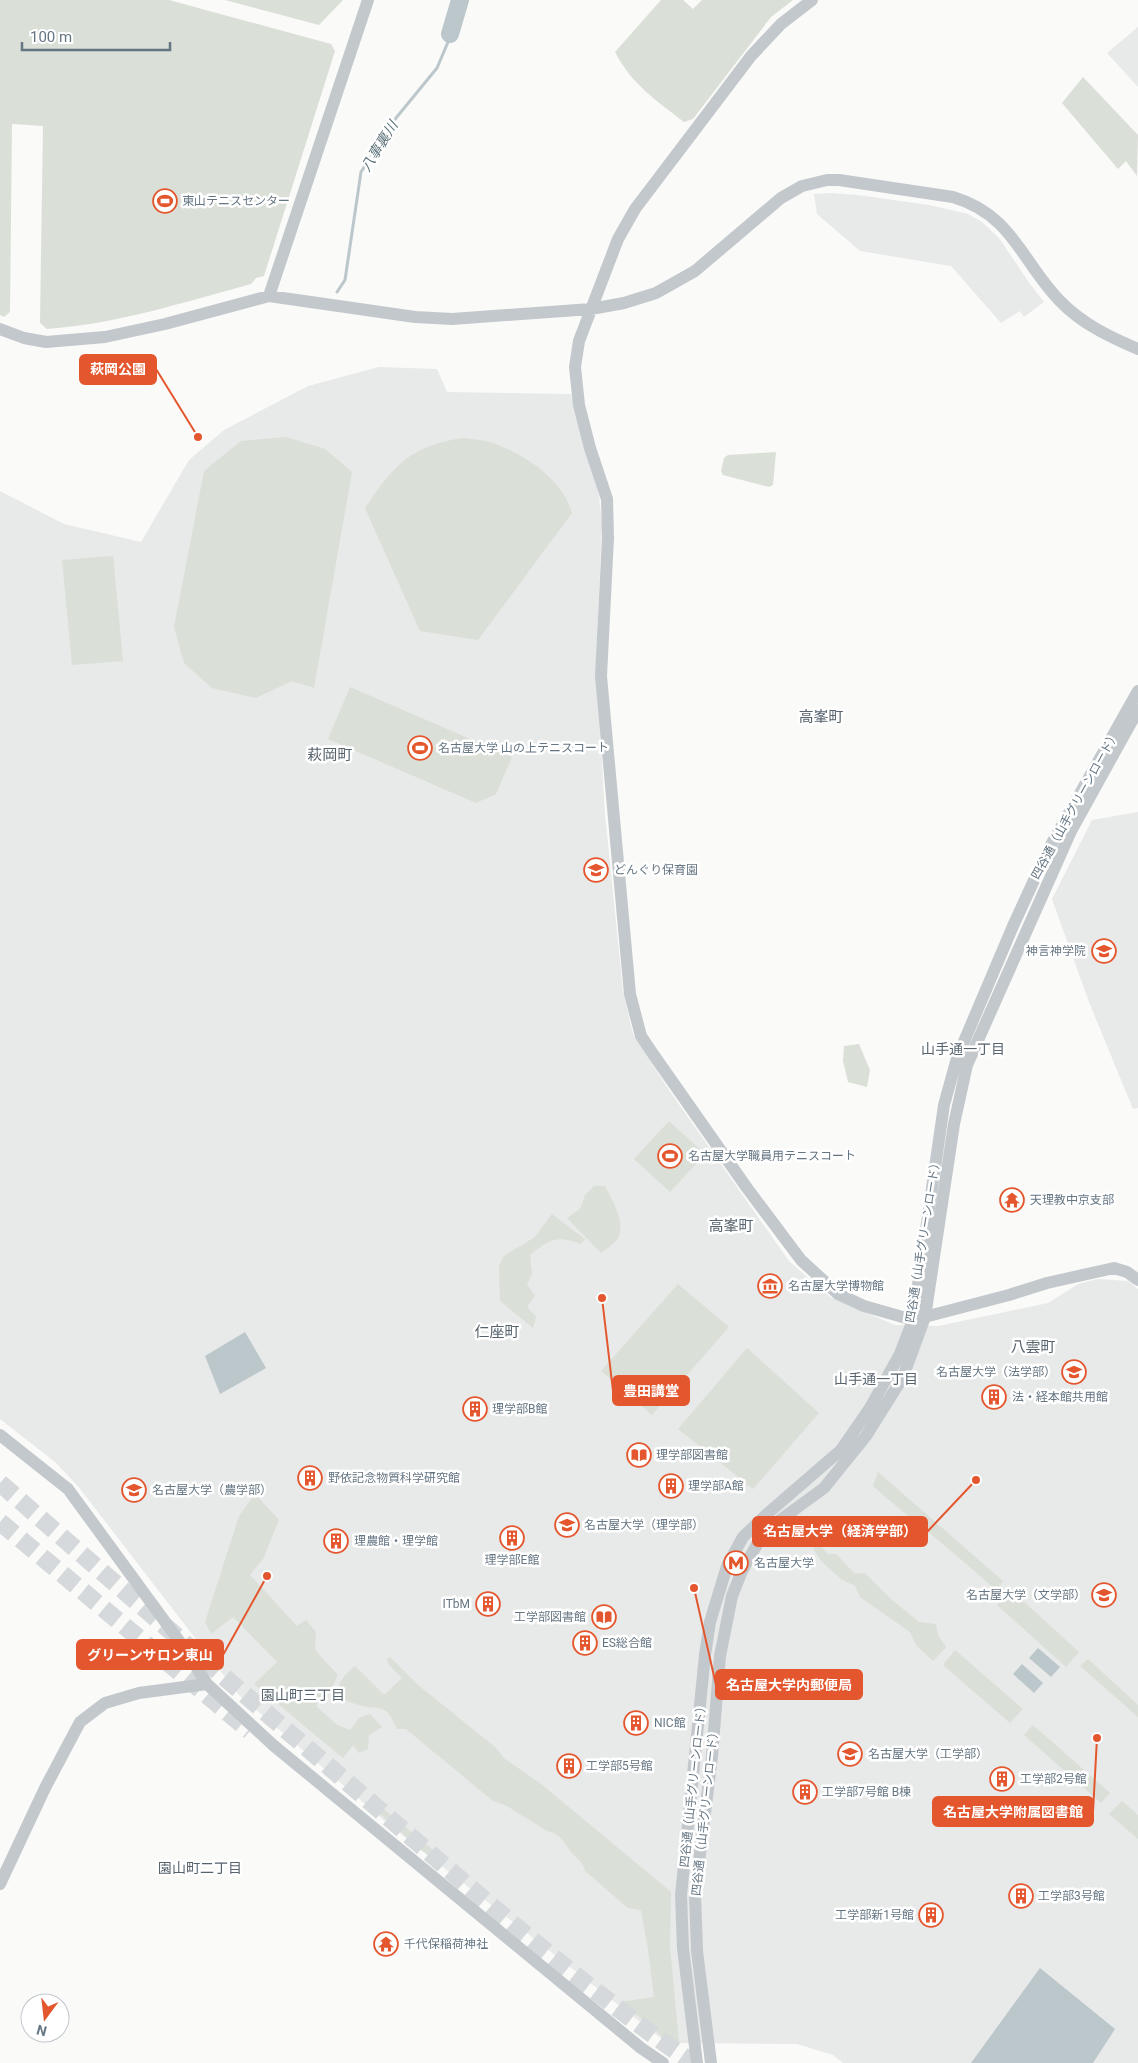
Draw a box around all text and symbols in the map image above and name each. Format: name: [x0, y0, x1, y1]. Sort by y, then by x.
scale bar: [22, 20, 170, 52]
text: 100 m: [30, 28, 72, 46]
water label: 八事裏川: [357, 116, 402, 174]
sports icon: 東山テニスセンター: [152, 188, 178, 214]
place label: 東山テニスセンター: [182, 194, 290, 208]
callout: 萩岡公園: [80, 355, 156, 384]
text: 萩岡公園: [90, 361, 146, 377]
district label: 高峯町: [798, 708, 844, 726]
street label: 四谷通（山手グリーンロード）: [1028, 728, 1122, 882]
sports icon: 名古屋大学 山の上テニスコート: [407, 735, 433, 761]
place label: 名古屋大学 山の上テニスコート: [438, 741, 609, 755]
district label: 萩岡町: [307, 746, 353, 764]
school or university icon: どんぐり保育園: [583, 857, 609, 883]
place label: どんぐり保育園: [614, 863, 698, 877]
school or university icon: 神言神学院: [1091, 938, 1117, 964]
place label: 神言神学院: [1026, 944, 1086, 958]
district label: 山手通一丁目: [921, 1041, 1005, 1057]
sports icon: 名古屋大学職員用テニスコート: [657, 1143, 683, 1169]
place label: 名古屋大学職員用テニスコート: [688, 1149, 856, 1163]
street label: 四谷通（山手グリーンロード）: [903, 1156, 943, 1324]
temple icon: 天理教中京支部: [999, 1187, 1025, 1213]
place label: 天理教中京支部: [1030, 1193, 1114, 1207]
district label: 高峯町: [708, 1217, 754, 1235]
museum icon: 名古屋大学博物館: [757, 1273, 783, 1299]
place label: 名古屋大学博物館: [788, 1279, 884, 1293]
district label: 仁座町: [474, 1323, 520, 1341]
district label: 八雲町: [1010, 1338, 1056, 1356]
school or university icon: 名古屋大学（法学部）: [1061, 1359, 1087, 1385]
place label: 名古屋大学（法学部）: [936, 1365, 1056, 1379]
district label: 山手通一丁目: [834, 1371, 918, 1387]
callout: 豊田講堂: [613, 1376, 689, 1405]
text: 豊田講堂: [623, 1383, 679, 1399]
building icon: 法・経本館共用館: [981, 1384, 1007, 1410]
place label: 法・経本館共用館: [1012, 1390, 1108, 1404]
building icon: 理学部B館: [462, 1396, 488, 1422]
place label: 理学部B館: [492, 1402, 547, 1416]
library icon: 理学部図書館: [626, 1442, 652, 1468]
place label: 理学部図書館: [656, 1448, 728, 1462]
building icon: 野依記念物質科学研究館: [297, 1465, 323, 1491]
place label: 野依記念物質科学研究館: [328, 1471, 460, 1485]
building icon: 理学部A館: [658, 1473, 684, 1499]
school or university icon: 名古屋大学（農学部）: [121, 1477, 147, 1503]
place label: 理学部A館: [688, 1479, 744, 1493]
place label: 名古屋大学（農学部）: [152, 1483, 272, 1497]
school or university icon: 名古屋大学（理学部）: [554, 1512, 580, 1538]
callout: 名古屋大学（経済学部）: [753, 1517, 927, 1546]
place label: 名古屋大学（理学部）: [584, 1518, 704, 1532]
text: 名古屋大学（経済学部）: [763, 1523, 917, 1539]
building icon: 理学部E館: [499, 1525, 525, 1551]
building icon: 理農館・理学館: [323, 1528, 349, 1554]
place label: 理農館・理学館: [354, 1534, 438, 1548]
metro station icon: 名古屋大学: [723, 1550, 749, 1576]
place label: 理学部E館: [485, 1553, 539, 1567]
place label: 名古屋大学: [754, 1556, 814, 1570]
school or university icon: 名古屋大学（文学部）: [1091, 1582, 1117, 1608]
place label: 名古屋大学（文学部）: [966, 1588, 1086, 1602]
building icon: ITbM: [475, 1591, 501, 1617]
place label: ITbM: [443, 1597, 470, 1611]
library icon: 工学部図書館: [591, 1604, 617, 1630]
place label: 工学部図書館: [514, 1610, 586, 1624]
building icon: ES総合館: [572, 1630, 598, 1656]
place label: ES総合館: [602, 1636, 652, 1650]
callout: グリーンサロン東山: [77, 1640, 223, 1669]
text: グリーンサロン東山: [87, 1647, 213, 1663]
callout: 名古屋大学内郵便局: [716, 1670, 862, 1699]
text: 名古屋大学内郵便局: [726, 1677, 852, 1693]
district label: 園山町三丁目: [261, 1687, 345, 1703]
street label: 四谷通（山手グリーンロード）: [677, 1700, 709, 1868]
building icon: NIC館: [623, 1710, 649, 1736]
place label: NIC館: [654, 1716, 686, 1730]
street label: 四谷通 （山手グリーンロード）: [689, 1726, 721, 1896]
school or university icon: 名古屋大学（工学部）: [837, 1741, 863, 1767]
place label: 名古屋大学（工学部）: [868, 1747, 988, 1761]
building icon: 工学部5号館: [556, 1753, 582, 1779]
place label: 工学部5号館: [586, 1759, 653, 1773]
building icon: 工学部2号館: [989, 1766, 1015, 1792]
place label: 工学部2号館: [1020, 1772, 1087, 1786]
building icon: 工学部7号館 B棟: [792, 1779, 818, 1805]
place label: 工学部7号館 B棟: [822, 1785, 911, 1799]
callout: 名古屋大学附属図書館: [933, 1797, 1093, 1826]
text: 名古屋大学附属図書館: [943, 1804, 1083, 1820]
district label: 園山町二丁目: [158, 1860, 242, 1876]
building icon: 工学部3号館: [1008, 1883, 1034, 1909]
place label: 工学部3号館: [1038, 1889, 1105, 1903]
building icon: 工学部新1号館: [918, 1902, 944, 1928]
place label: 工学部新1号館: [835, 1908, 914, 1922]
temple icon: 千代保稲荷神社: [373, 1931, 399, 1957]
place label: 千代保稲荷神社: [404, 1937, 488, 1951]
north arrow: [20, 1993, 70, 2043]
text: N: [35, 2022, 48, 2040]

